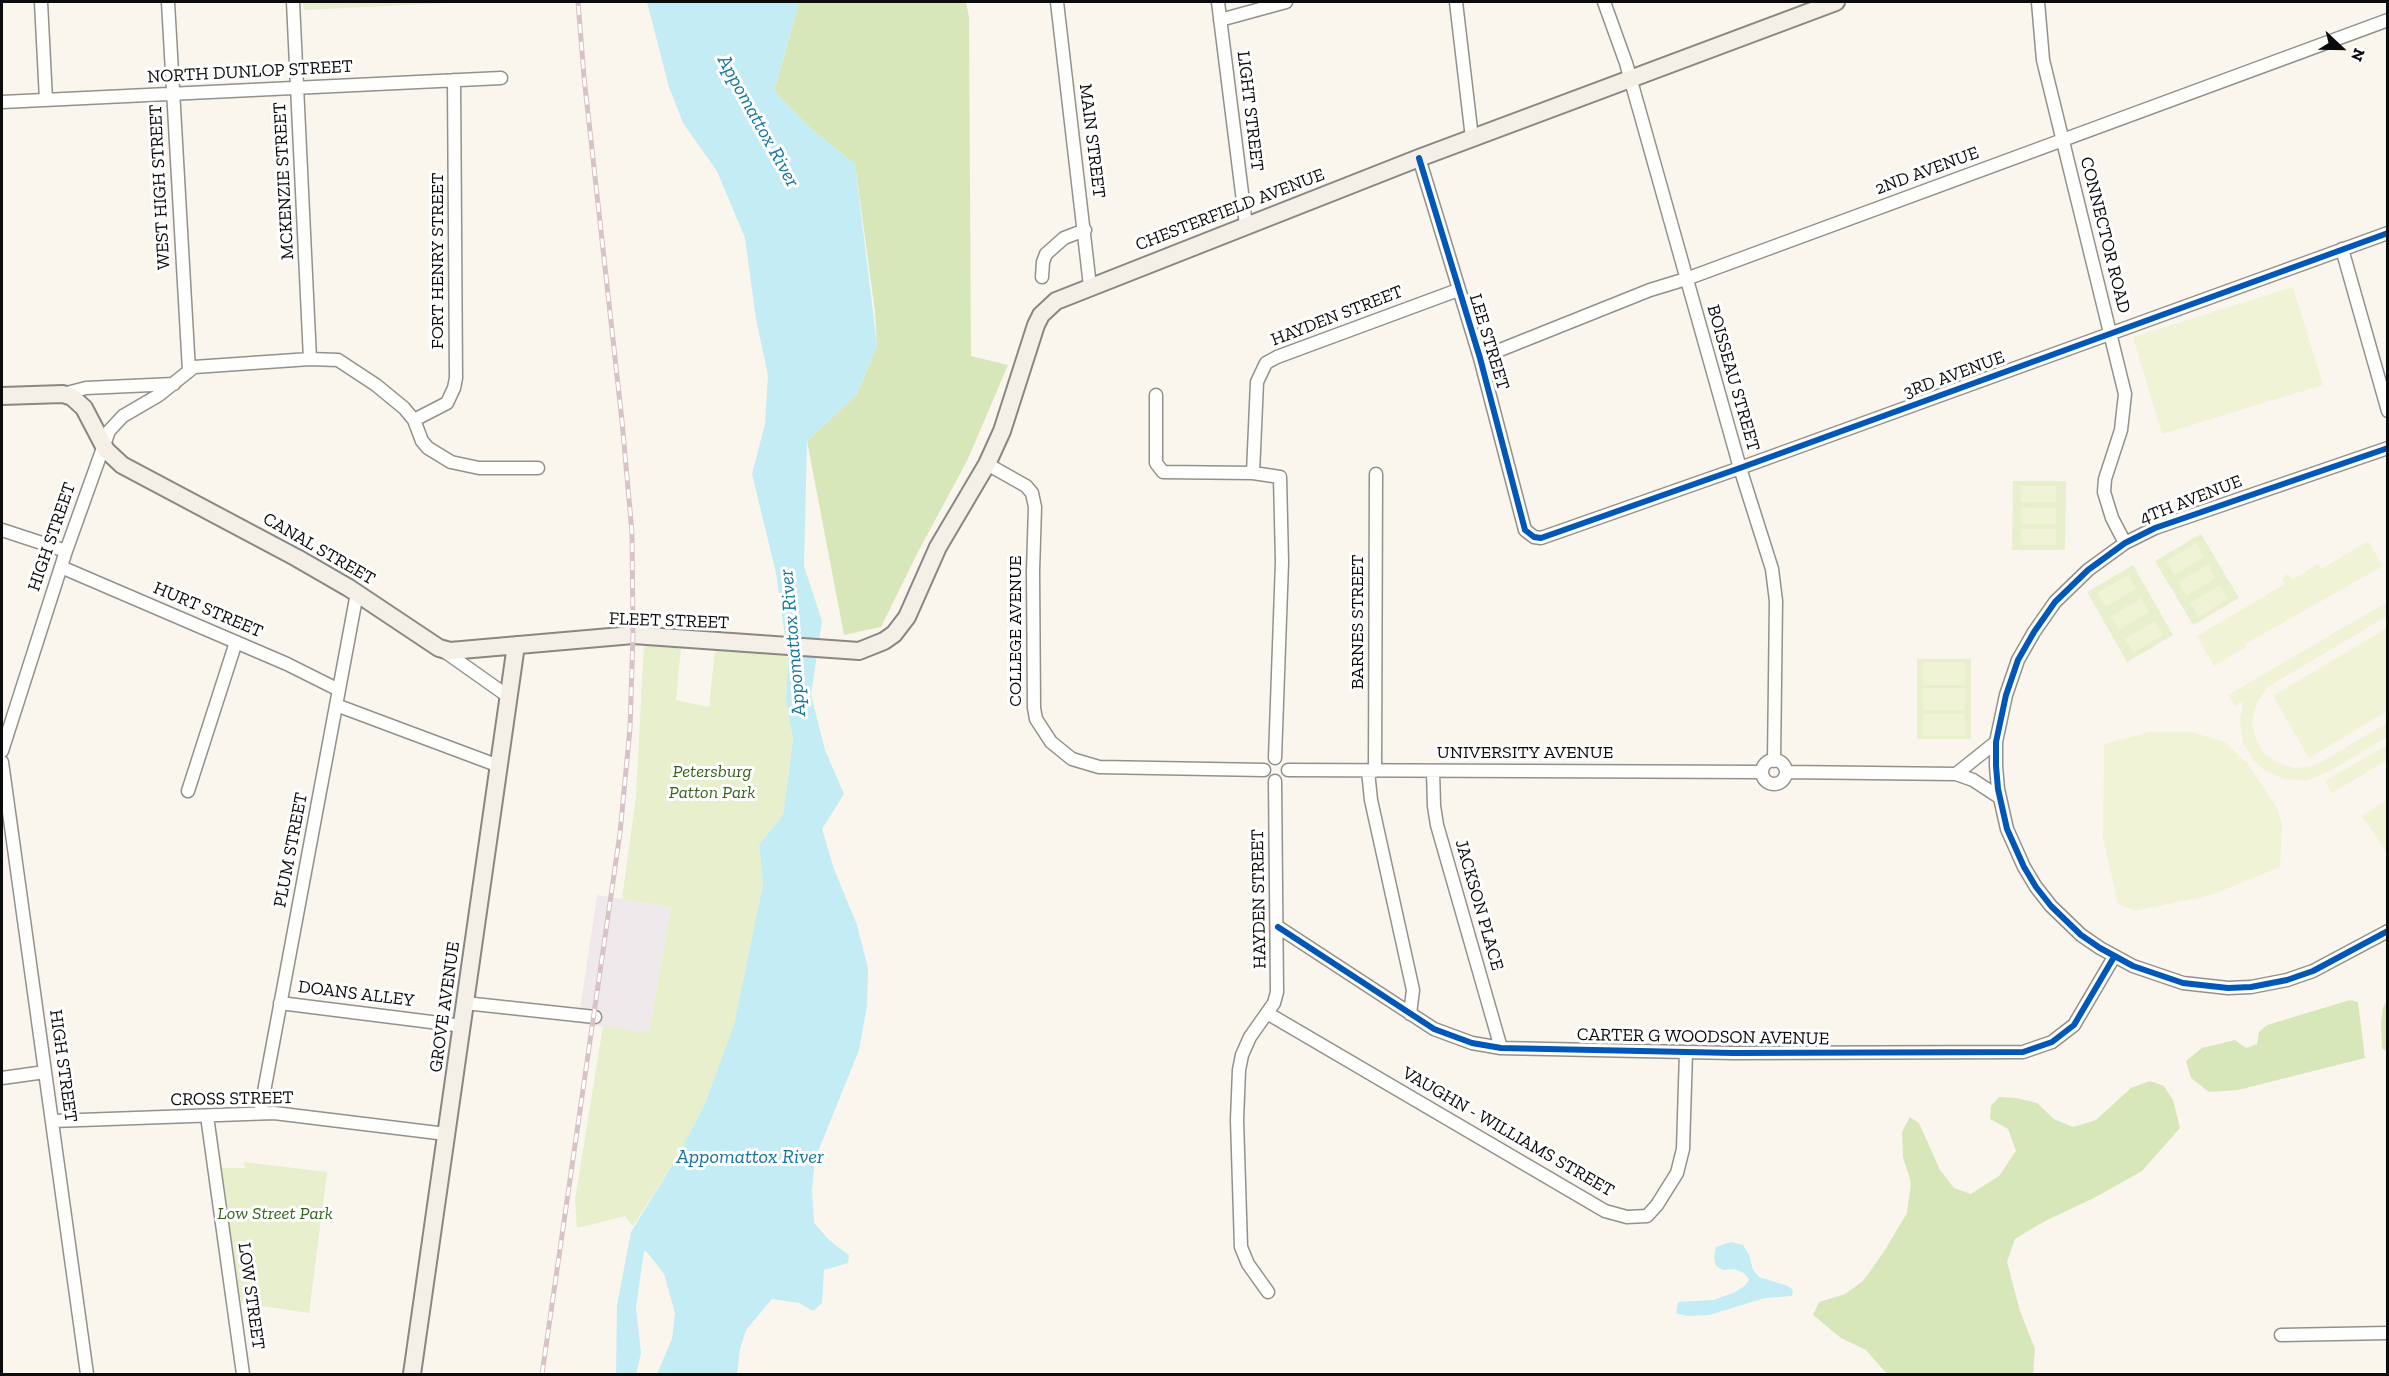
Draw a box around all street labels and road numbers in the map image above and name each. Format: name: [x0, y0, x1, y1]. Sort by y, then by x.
street label: LIGHT STREET: [1232, 50, 1268, 172]
street label: NORTH DUNLOP STREET: [147, 56, 353, 88]
street label: MAIN STREET: [1074, 83, 1110, 199]
street label: MCKENZIE STREET: [269, 102, 299, 260]
street label: WEST HIGH STREET: [145, 104, 175, 270]
street label: 2ND AVENUE: [1872, 142, 1982, 200]
street label: CONNECTOR ROAD: [2075, 155, 2135, 315]
street label: CHESTERFIELD AVENUE: [1132, 164, 1328, 256]
street label: FORT HENRY STREET: [427, 173, 449, 349]
street label: HAYDEN STREET: [1268, 281, 1406, 351]
street label: LEE STREET: [1464, 291, 1514, 393]
street label: BOISSEAU STREET: [1702, 302, 1764, 454]
street label: 3RD AVENUE: [1900, 347, 2008, 403]
street label: 4TH AVENUE: [2137, 471, 2245, 529]
street label: HIGH STREET: [23, 480, 81, 594]
street label: CANAL STREET: [259, 508, 379, 590]
street label: BARNES STREET: [1347, 554, 1369, 690]
street label: COLLEGE AVENUE: [1005, 555, 1027, 707]
street label: HURT STREET: [150, 577, 266, 643]
street label: FLEET STREET: [608, 608, 730, 634]
street label: UNIVERSITY AVENUE: [1437, 742, 1613, 764]
street label: PLUM STREET: [269, 791, 313, 909]
street label: HAYDEN STREET: [1247, 829, 1271, 969]
street label: JACKSON PLACE: [1450, 837, 1508, 973]
street label: GROVE AVENUE: [425, 940, 465, 1074]
street label: DOANS ALLEY: [297, 976, 415, 1012]
street label: HIGH STREET: [44, 1008, 82, 1124]
street label: CARTER G WOODSON AVENUE: [1577, 1024, 1829, 1050]
street label: VAUGHN - WILLIAMS STREET: [1398, 1062, 1618, 1202]
street label: CROSS STREET: [170, 1087, 294, 1111]
street label: LOW STREET: [233, 1241, 269, 1351]

